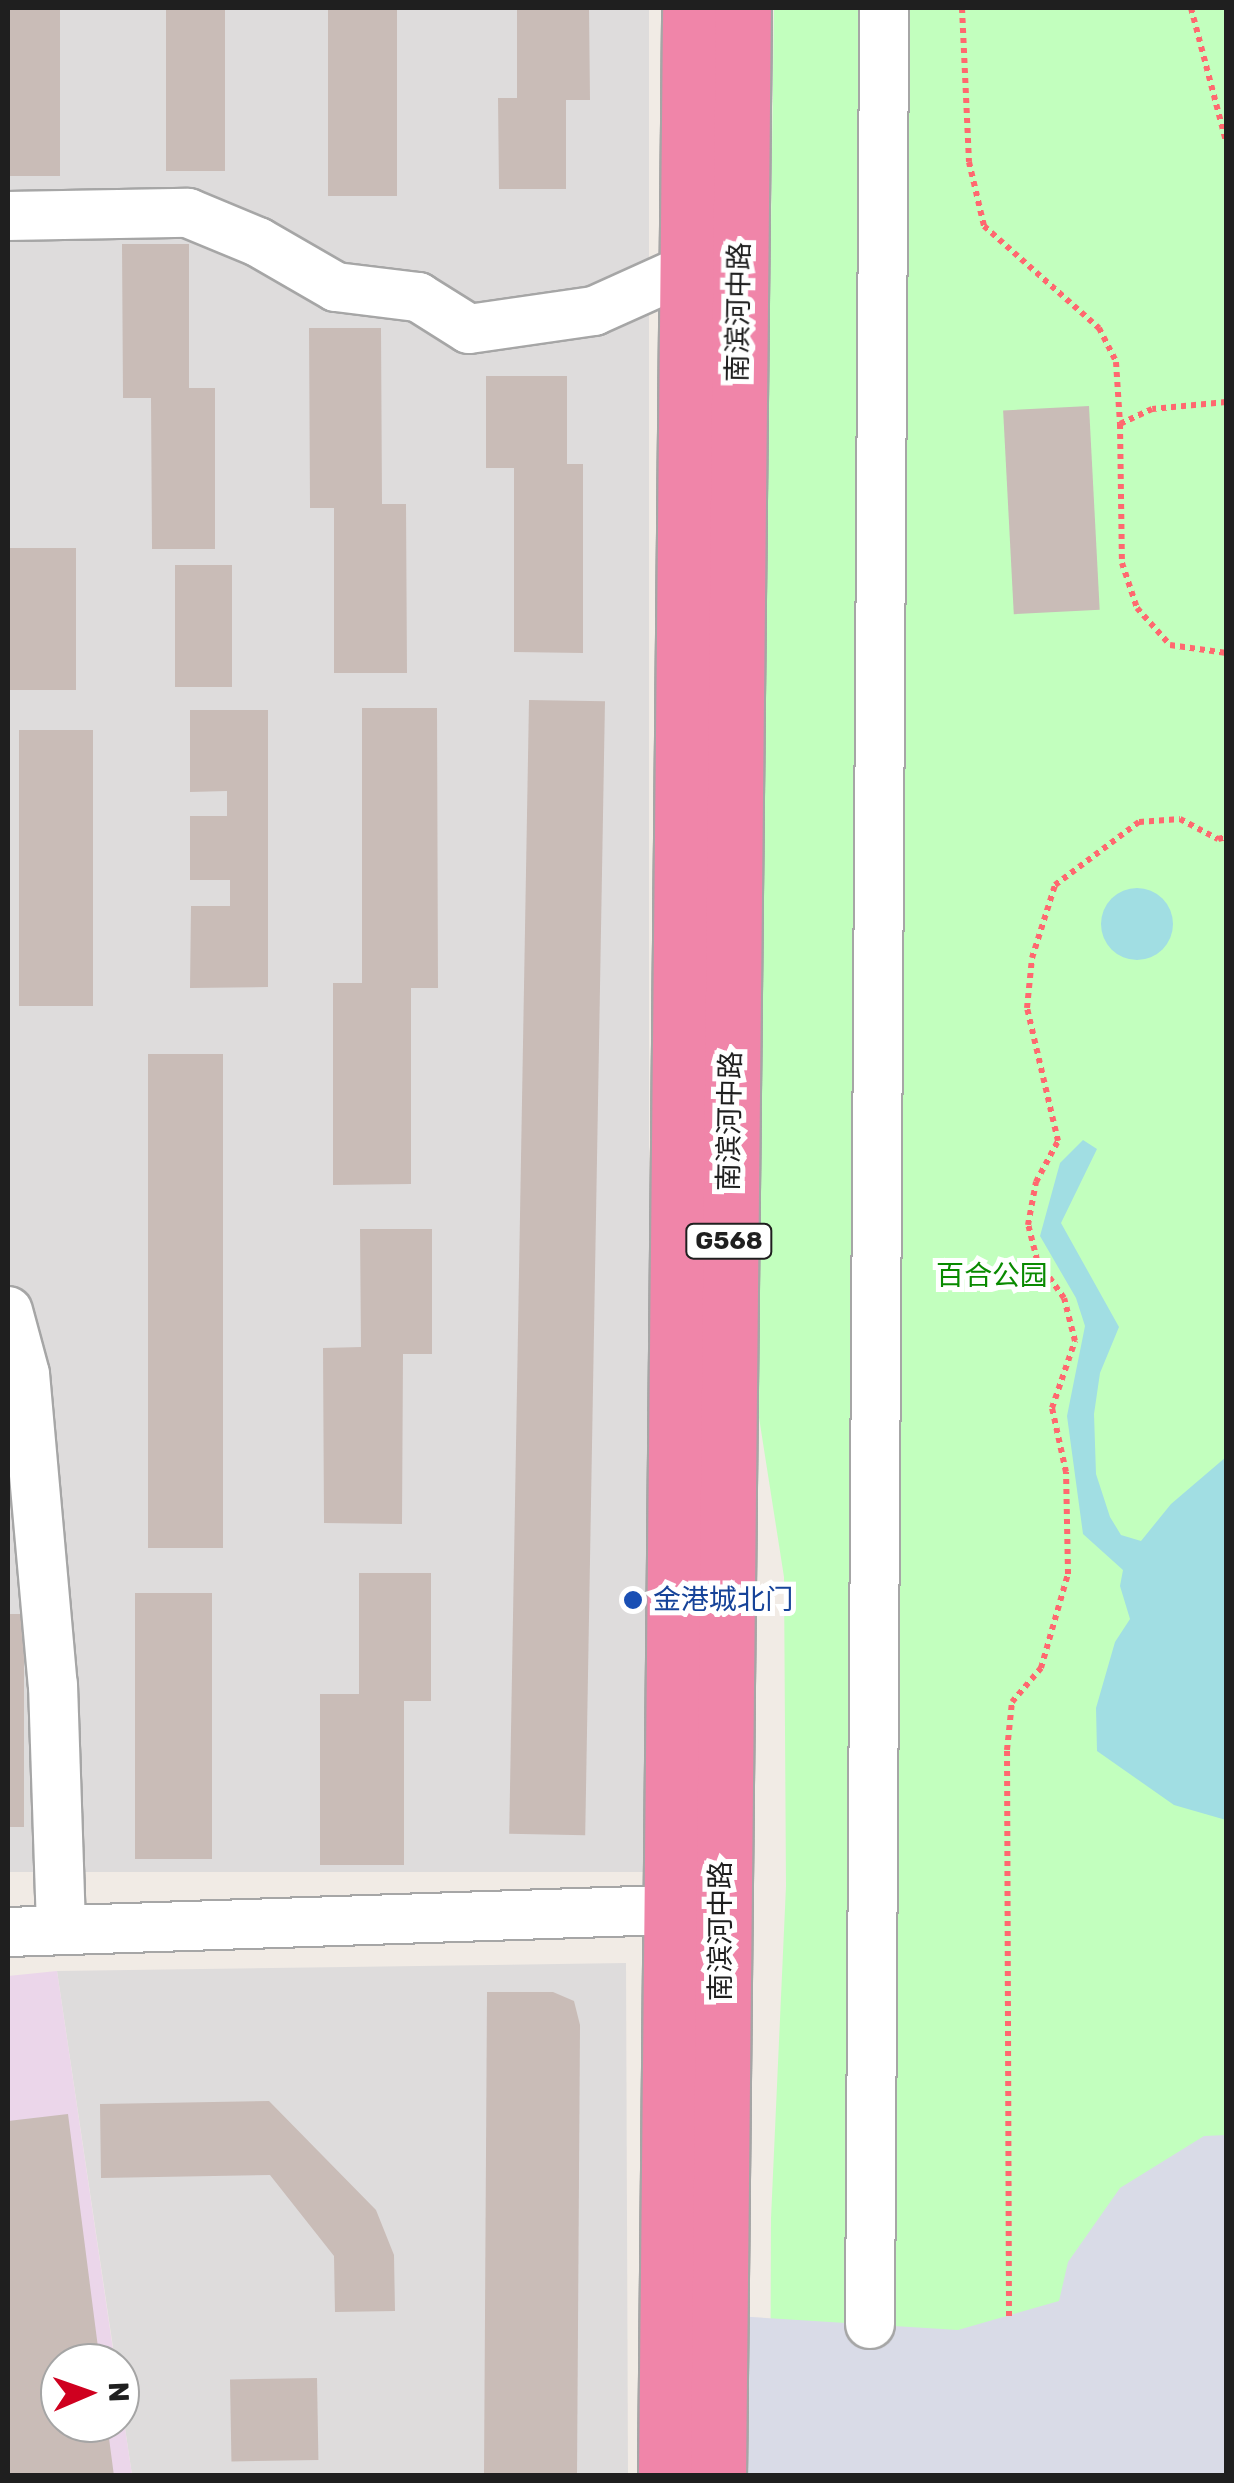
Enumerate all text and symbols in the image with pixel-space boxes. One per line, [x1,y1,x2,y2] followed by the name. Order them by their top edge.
[721,242,757,382] street label: 南滨河中路
[712,1051,748,1191] street label: 南滨河中路
[684,1221,774,1261] road number: G568
[936,1259,1048,1293] park label: 百合公园
[653,1583,793,1617] place label: 金港城北门
[622,1589,644,1611] marker: 金港城北门
[704,1861,738,2001] street label: 南滨河中路
[40,2343,140,2443] north arrow
[102,2381,135,2403] text: N

